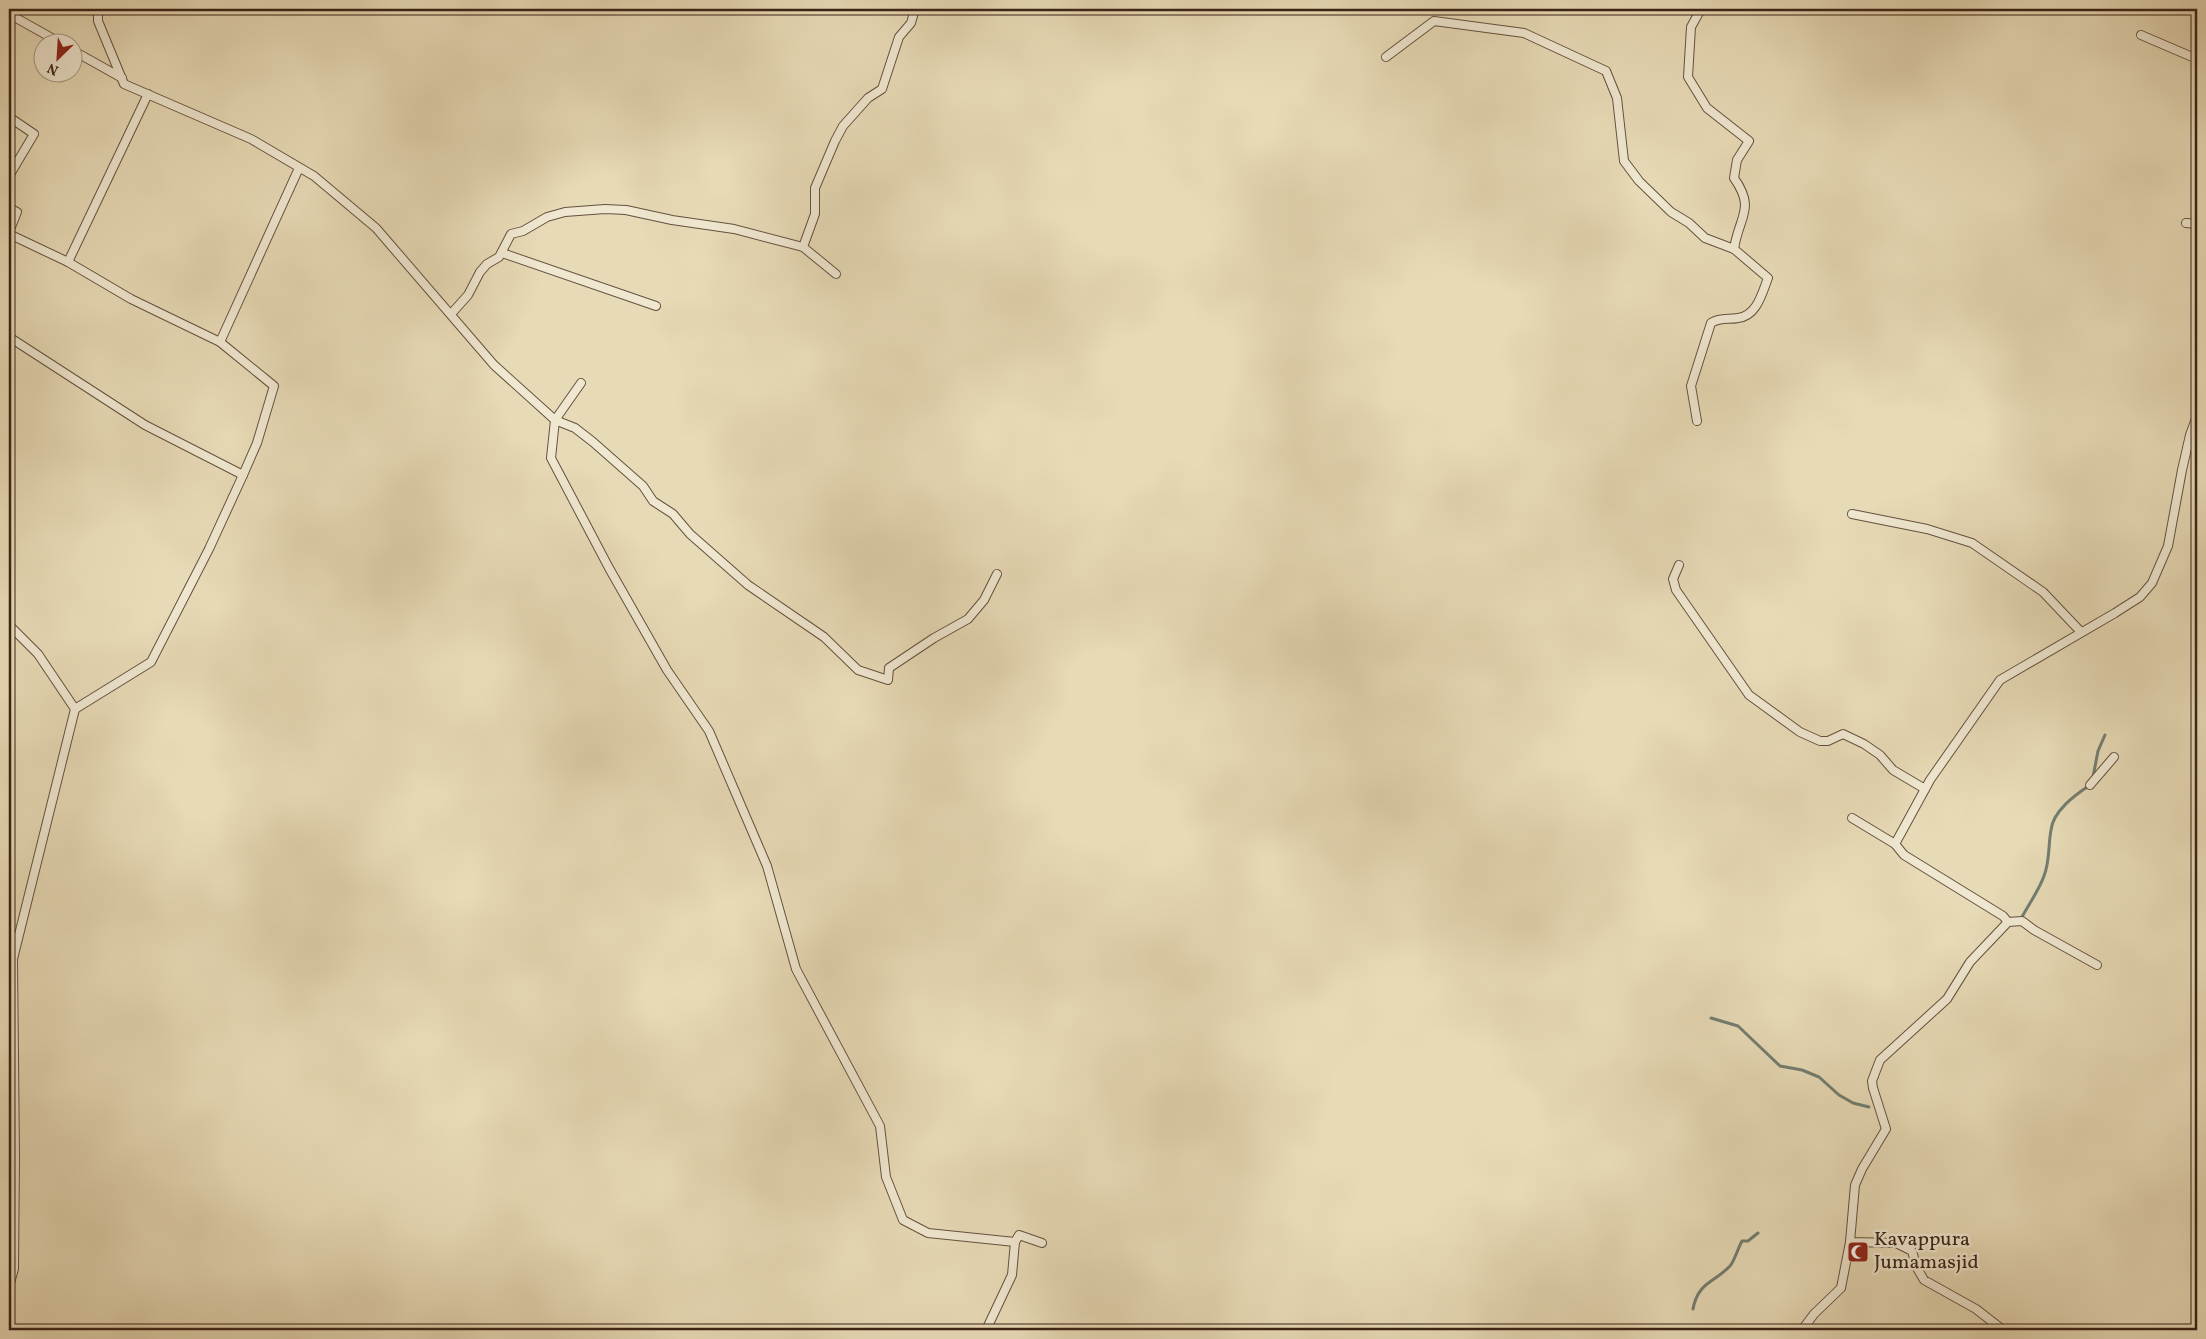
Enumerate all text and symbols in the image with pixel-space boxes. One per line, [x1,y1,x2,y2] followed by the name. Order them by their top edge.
[32,32,82,82] north arrow
[45,58,62,79] text: N
[1874,1226,1979,1277] place label: Kavappura Jumamasjid
[1846,1240,1870,1264] mosque icon: Kavappura Jumamasjid

